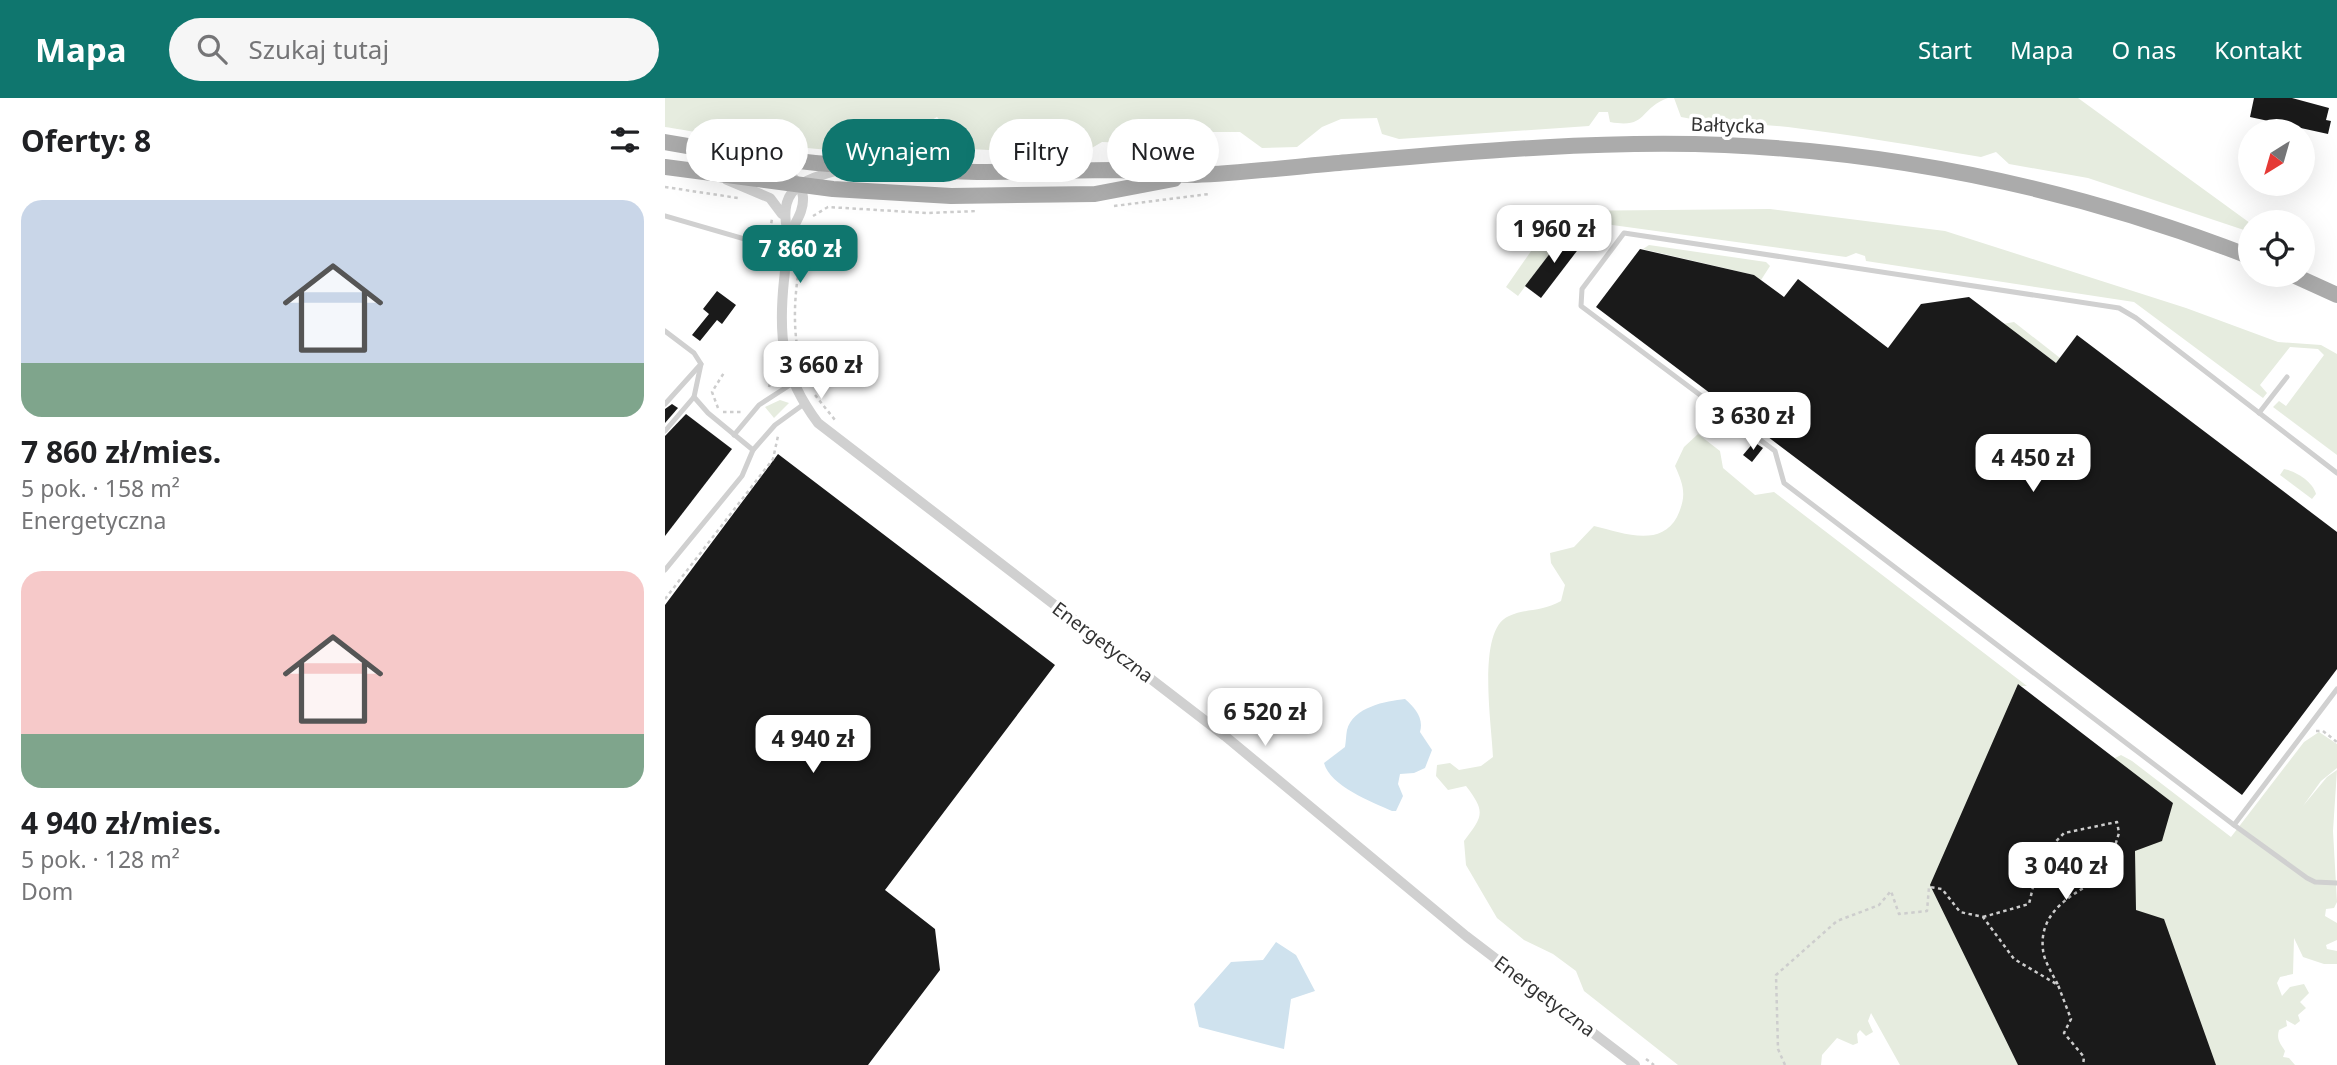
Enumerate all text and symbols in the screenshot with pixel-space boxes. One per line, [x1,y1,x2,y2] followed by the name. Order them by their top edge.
[169,18,659,81] search box
[35,27,127,72] text: Mapa
[193,30,231,68] icon: search
[249,31,389,67] text: Szukaj tutaj
[1918,33,1972,66] text: Start
[2010,33,2073,66] text: Mapa
[2111,33,2176,66] text: O nas
[2214,33,2302,66] text: Kontakt
[1690,111,1766,139] street label: Bałtycka
[686,119,808,182] chip: Kupno
[822,119,975,182] chip: Wynajem
[989,119,1093,182] chip: Filtry
[1107,119,1219,182] chip: Nowe
[2238,119,2315,196] north arrow
[2238,119,2315,287] map controls
[21,120,151,161] text: Oferty: 8
[606,121,644,159] icon: filters
[1482,206,1626,265] pin: 1 960 zł
[2238,210,2315,287] button: locate
[1513,212,1595,244] text: 1 960 zł
[728,226,872,285] pin: 7 860 zł
[759,232,841,264] text: 7 860 zł
[270,245,396,371] icon: home
[749,342,893,401] pin: 3 660 zł
[780,348,862,380] text: 3 660 zł
[1681,392,1825,452] pin: 3 630 zł
[1712,399,1794,431] text: 3 630 zł
[21,431,221,472] text: 7 860 zł/mies.
[1961,434,2105,494] pin: 4 450 zł
[1992,441,2074,473] text: 4 450 zł
[21,472,180,504] text: 5 pok. · 158 m²
[21,504,166,536] text: Energetyczna
[1047,595,1159,689] street label: Energetyczna
[270,616,396,742] icon: home
[1193,688,1337,748] pin: 6 520 zł
[1224,695,1306,727] text: 6 520 zł
[741,716,885,775] pin: 4 940 zł
[772,722,854,754] text: 4 940 zł
[21,802,221,843] text: 4 940 zł/mies.
[1994,842,2138,902] pin: 3 040 zł
[21,843,180,875] text: 5 pok. · 128 m²
[2025,849,2107,881] text: 3 040 zł
[21,875,73,907] text: Dom
[1489,949,1601,1043] street label: Energetyczna

